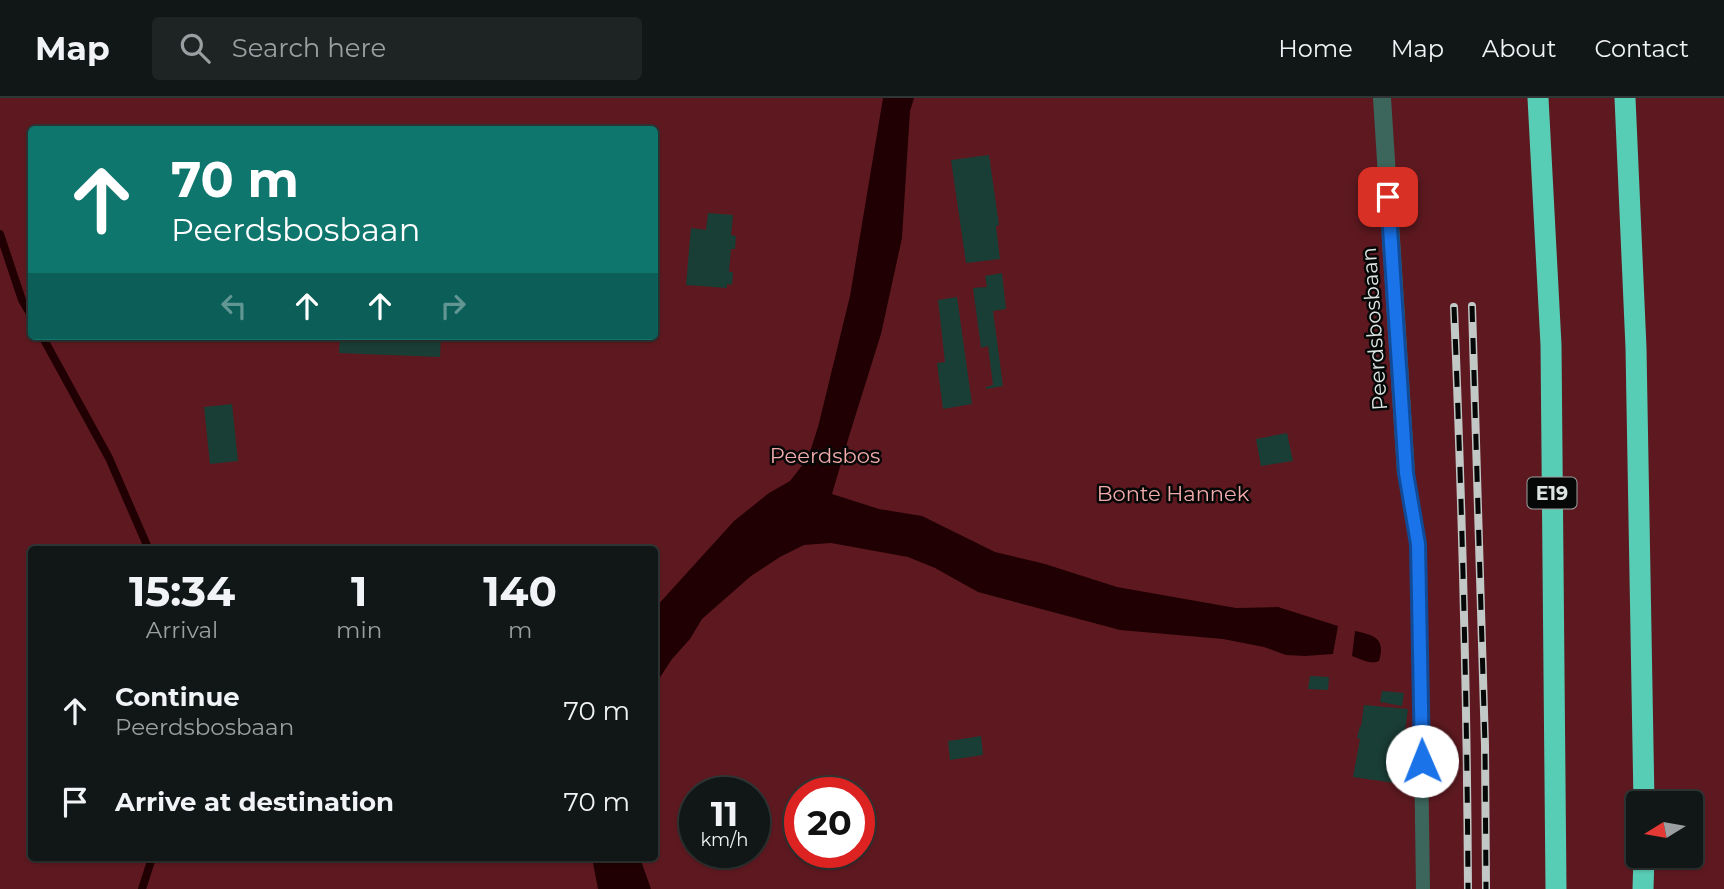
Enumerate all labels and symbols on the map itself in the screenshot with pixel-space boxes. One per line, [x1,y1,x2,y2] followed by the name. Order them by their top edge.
[1358,167,1418,227] pin
[1356,247,1392,411] street label: Peerdsbosbaan
[770,443,880,468] park label: Peerdsbos
[1528,478,1576,508] road number: E19
[1097,481,1250,506] park label: Bonte Hannek
[1385,724,1459,798] position arrow
[784,777,875,868] speed limit sign: 20
[1626,791,1703,868] north arrow

